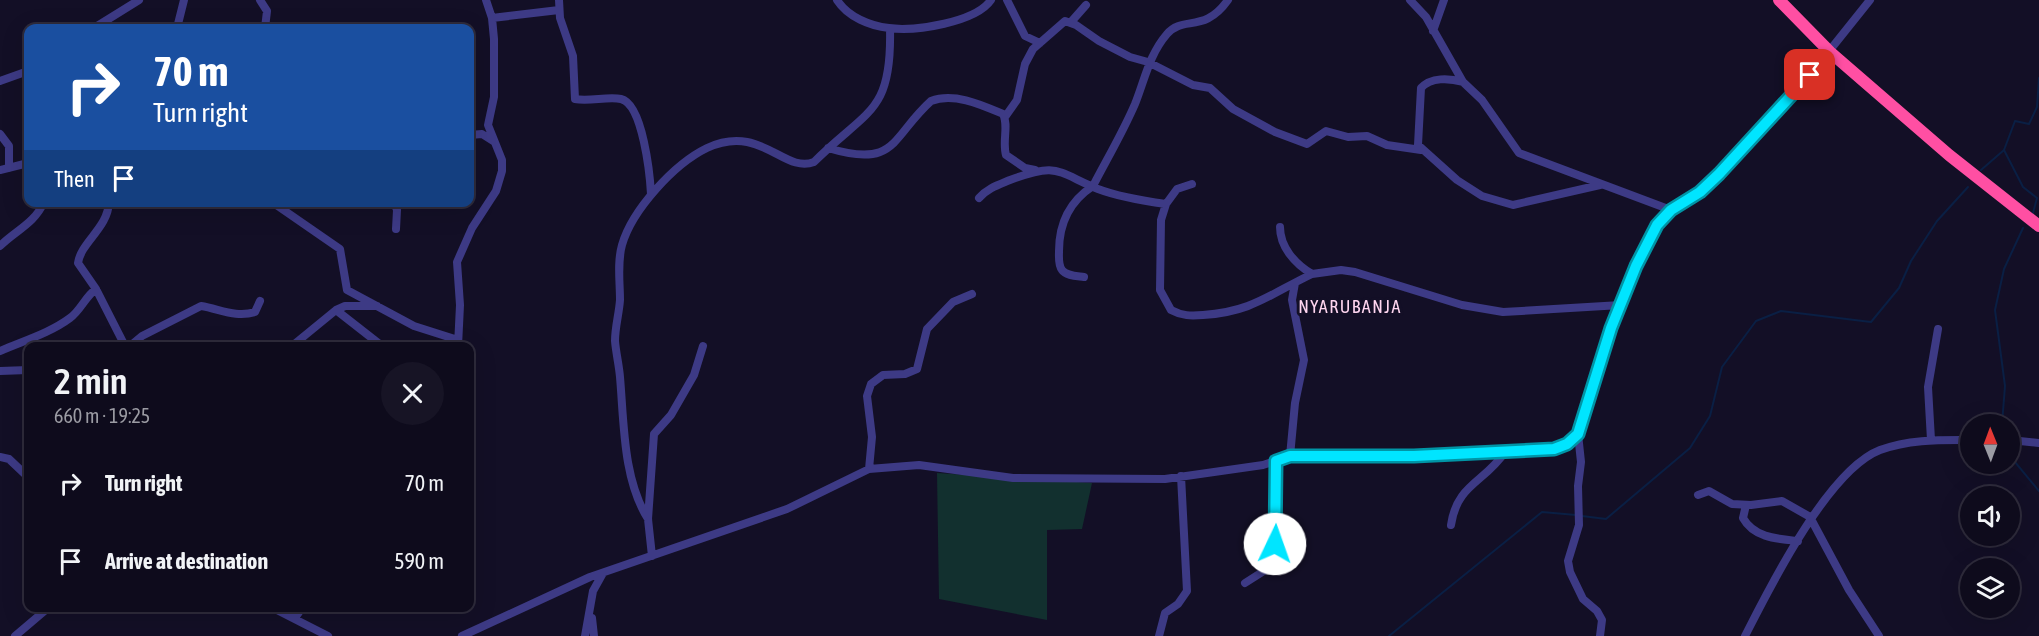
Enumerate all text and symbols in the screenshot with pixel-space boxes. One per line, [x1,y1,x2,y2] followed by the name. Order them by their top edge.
[153,47,228,95] text: 70 m
[54,48,132,126] icon: right
[1784,49,1835,100] pin
[1793,58,1826,91] icon: arrive
[153,97,248,128] text: Turn right
[107,162,140,195] icon: arrive
[54,166,95,192] text: Then
[1298,296,1402,317] district label: NYARUBANJA
[54,360,128,402] text: 2 min
[381,362,444,425] button: close
[54,404,150,427] text: 660 m · 19:25
[1960,414,2020,474] north arrow
[1960,414,2020,618] map controls
[54,467,87,500] icon: right
[105,470,182,496] text: Turn right
[404,470,444,496] text: 70 m
[1960,486,2020,546] button: sound
[1243,512,1307,576] position arrow
[54,545,87,578] icon: arrive
[105,548,268,574] text: Arrive at destination
[394,548,444,574] text: 590 m
[1960,558,2020,618] button: layers

